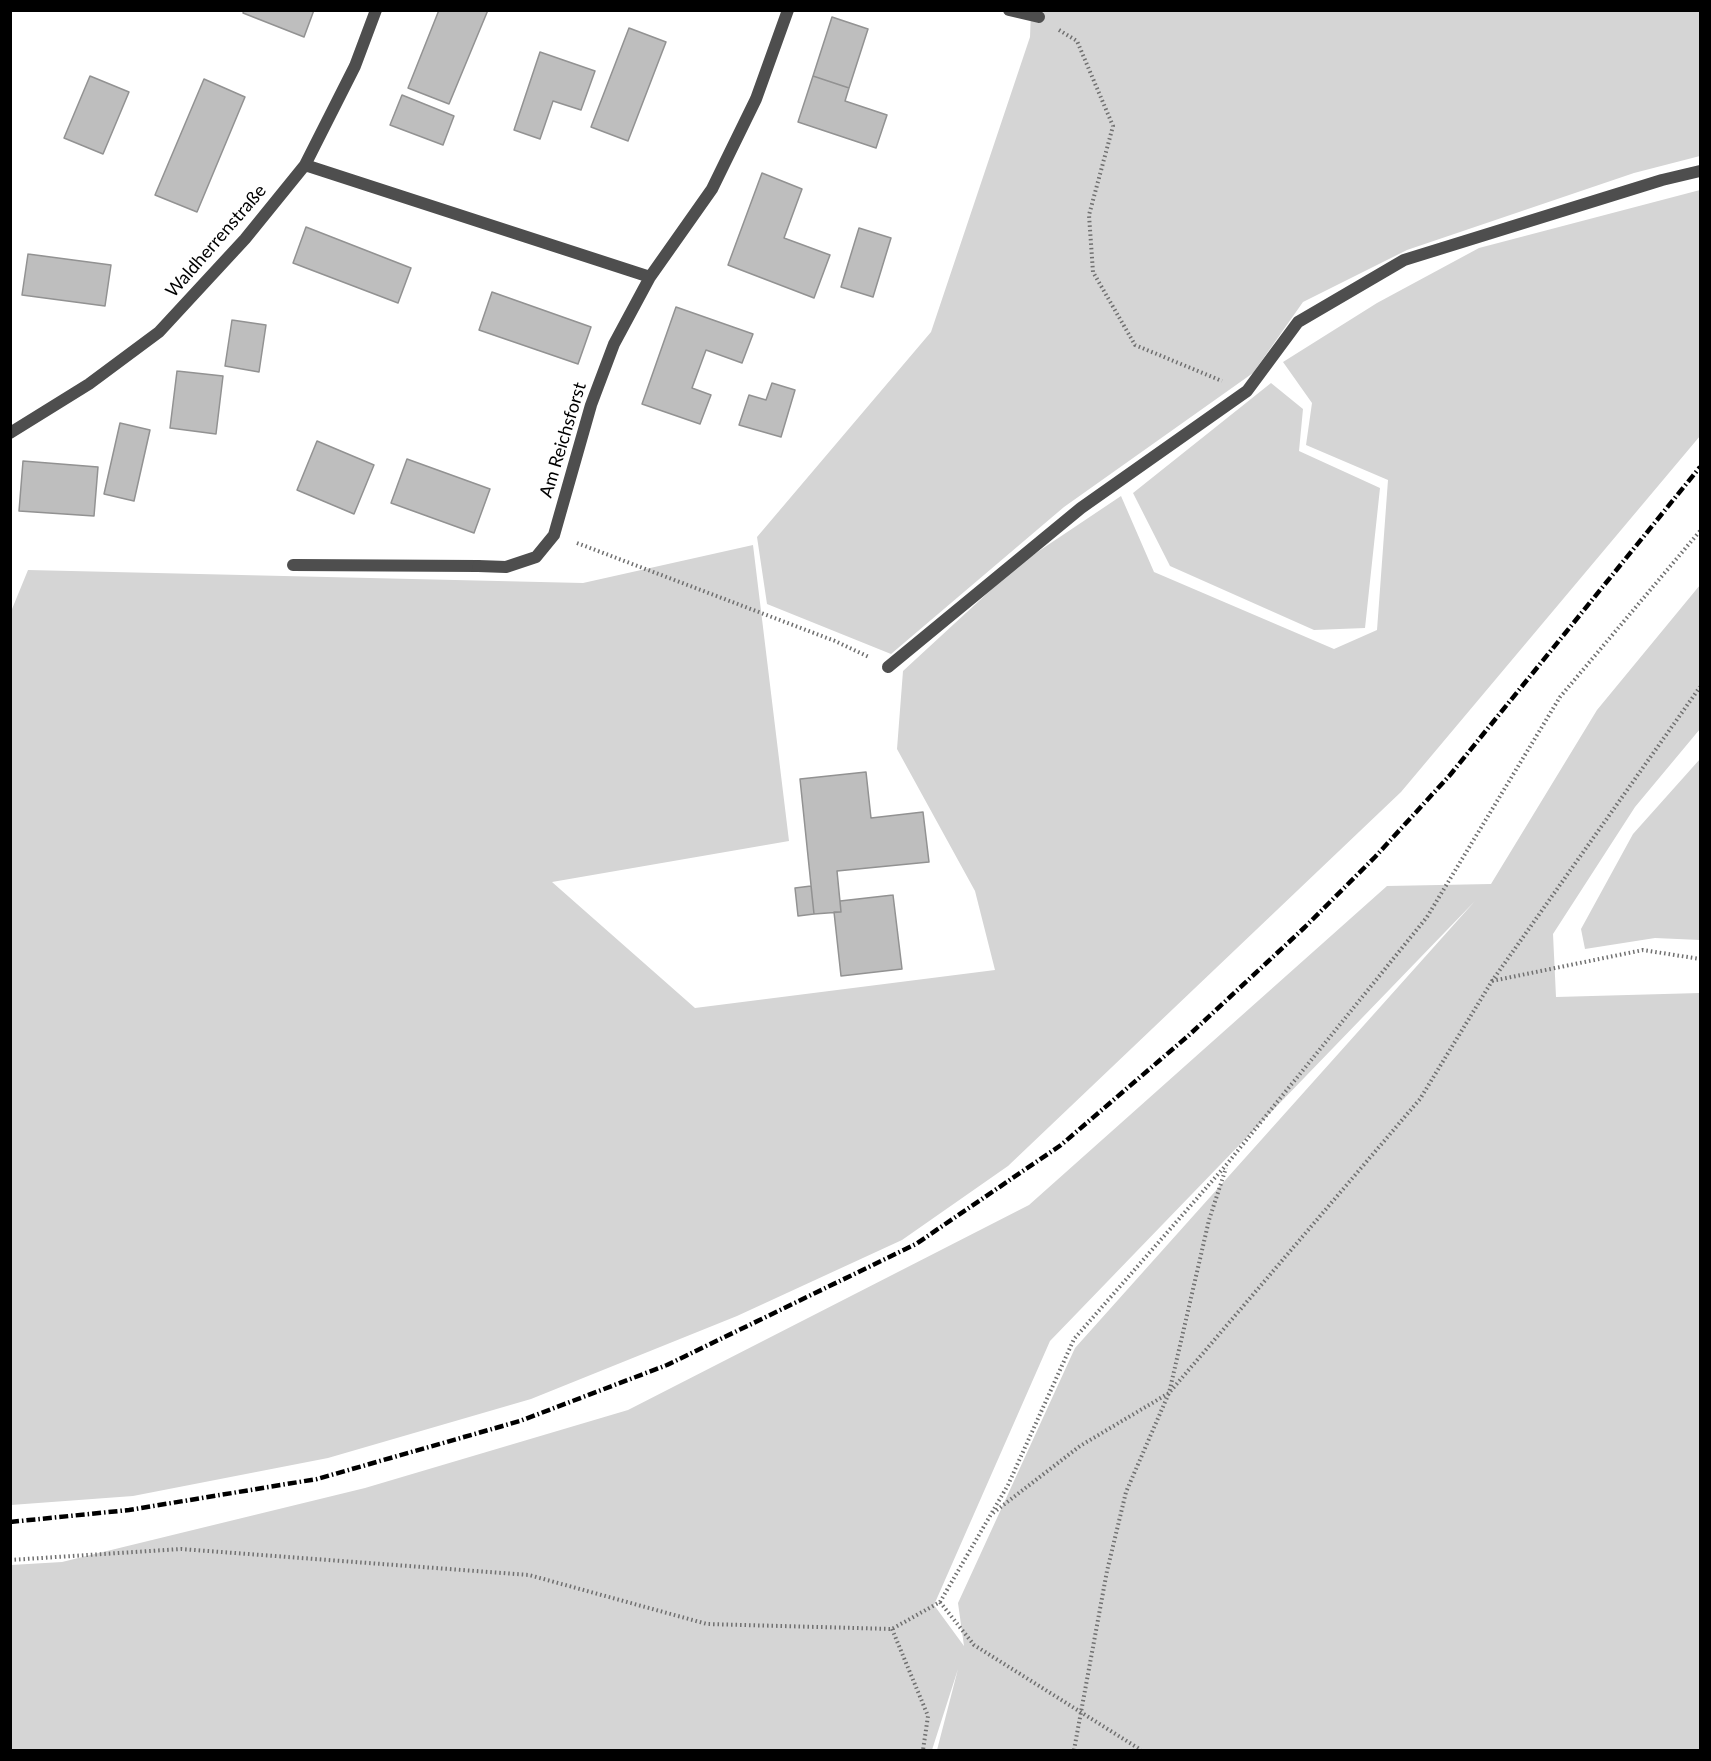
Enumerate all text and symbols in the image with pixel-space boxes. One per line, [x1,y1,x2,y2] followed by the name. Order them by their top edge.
[161,180,271,302] street label: Waldherrenstraße
[535,380,591,500] street label: Am Reichsforst

